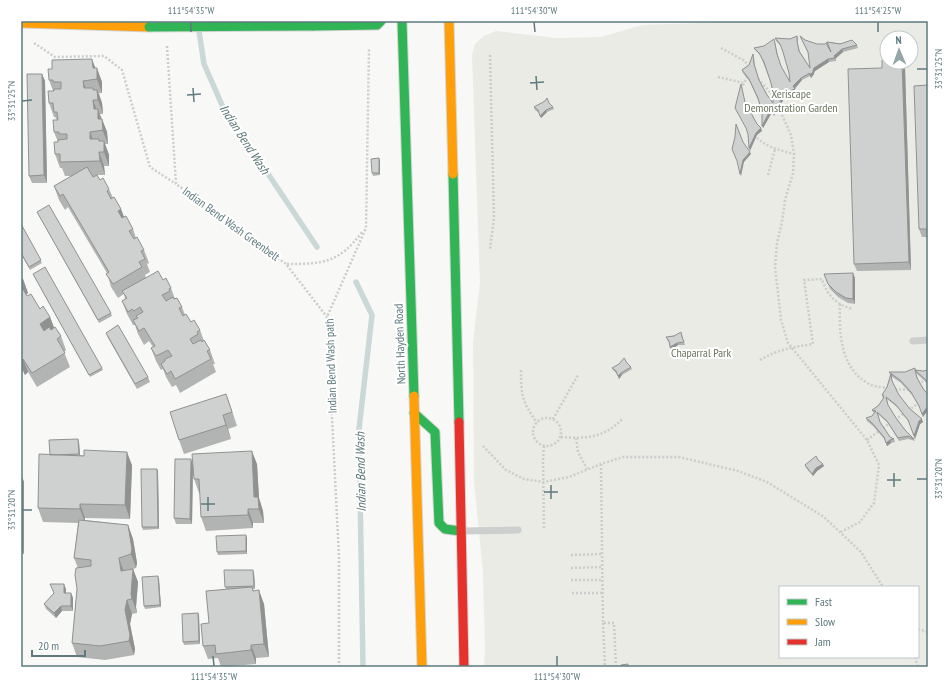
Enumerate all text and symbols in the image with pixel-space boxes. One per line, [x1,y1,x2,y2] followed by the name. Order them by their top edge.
[168,4,215,17] text: 111°54'35"W
[511,4,558,17] text: 111°54'30"W
[855,4,902,17] text: 111°54'25"W
[879,30,919,70] north arrow
[895,33,902,47] text: N
[932,49,945,89] text: 33°31'25"N
[5,81,18,121] text: 33°31'25"N
[744,86,838,115] park label: Xeriscape Demonstration Garden
[216,101,274,178] water label: Indian Bend Wash
[180,183,284,264] street label: Indian Bend Wash Greenbelt
[391,304,408,385] street label: North Hayden Road
[321,318,340,414] street label: Indian Bend Wash path
[671,345,731,360] park label: Chaparral Park
[351,431,370,512] water label: Indian Bend Wash
[932,459,945,499] text: 33°31'20"N
[5,490,18,530] text: 33°31'20"N
[779,586,919,658] legend
[815,594,833,609] text: Fast
[815,614,836,629] text: Slow
[32,632,85,658] scale bar
[814,634,831,649] text: Jam
[38,638,59,653] text: 20 m
[191,670,238,683] text: 111°54'35"W
[534,670,581,683] text: 111°54'30"W

